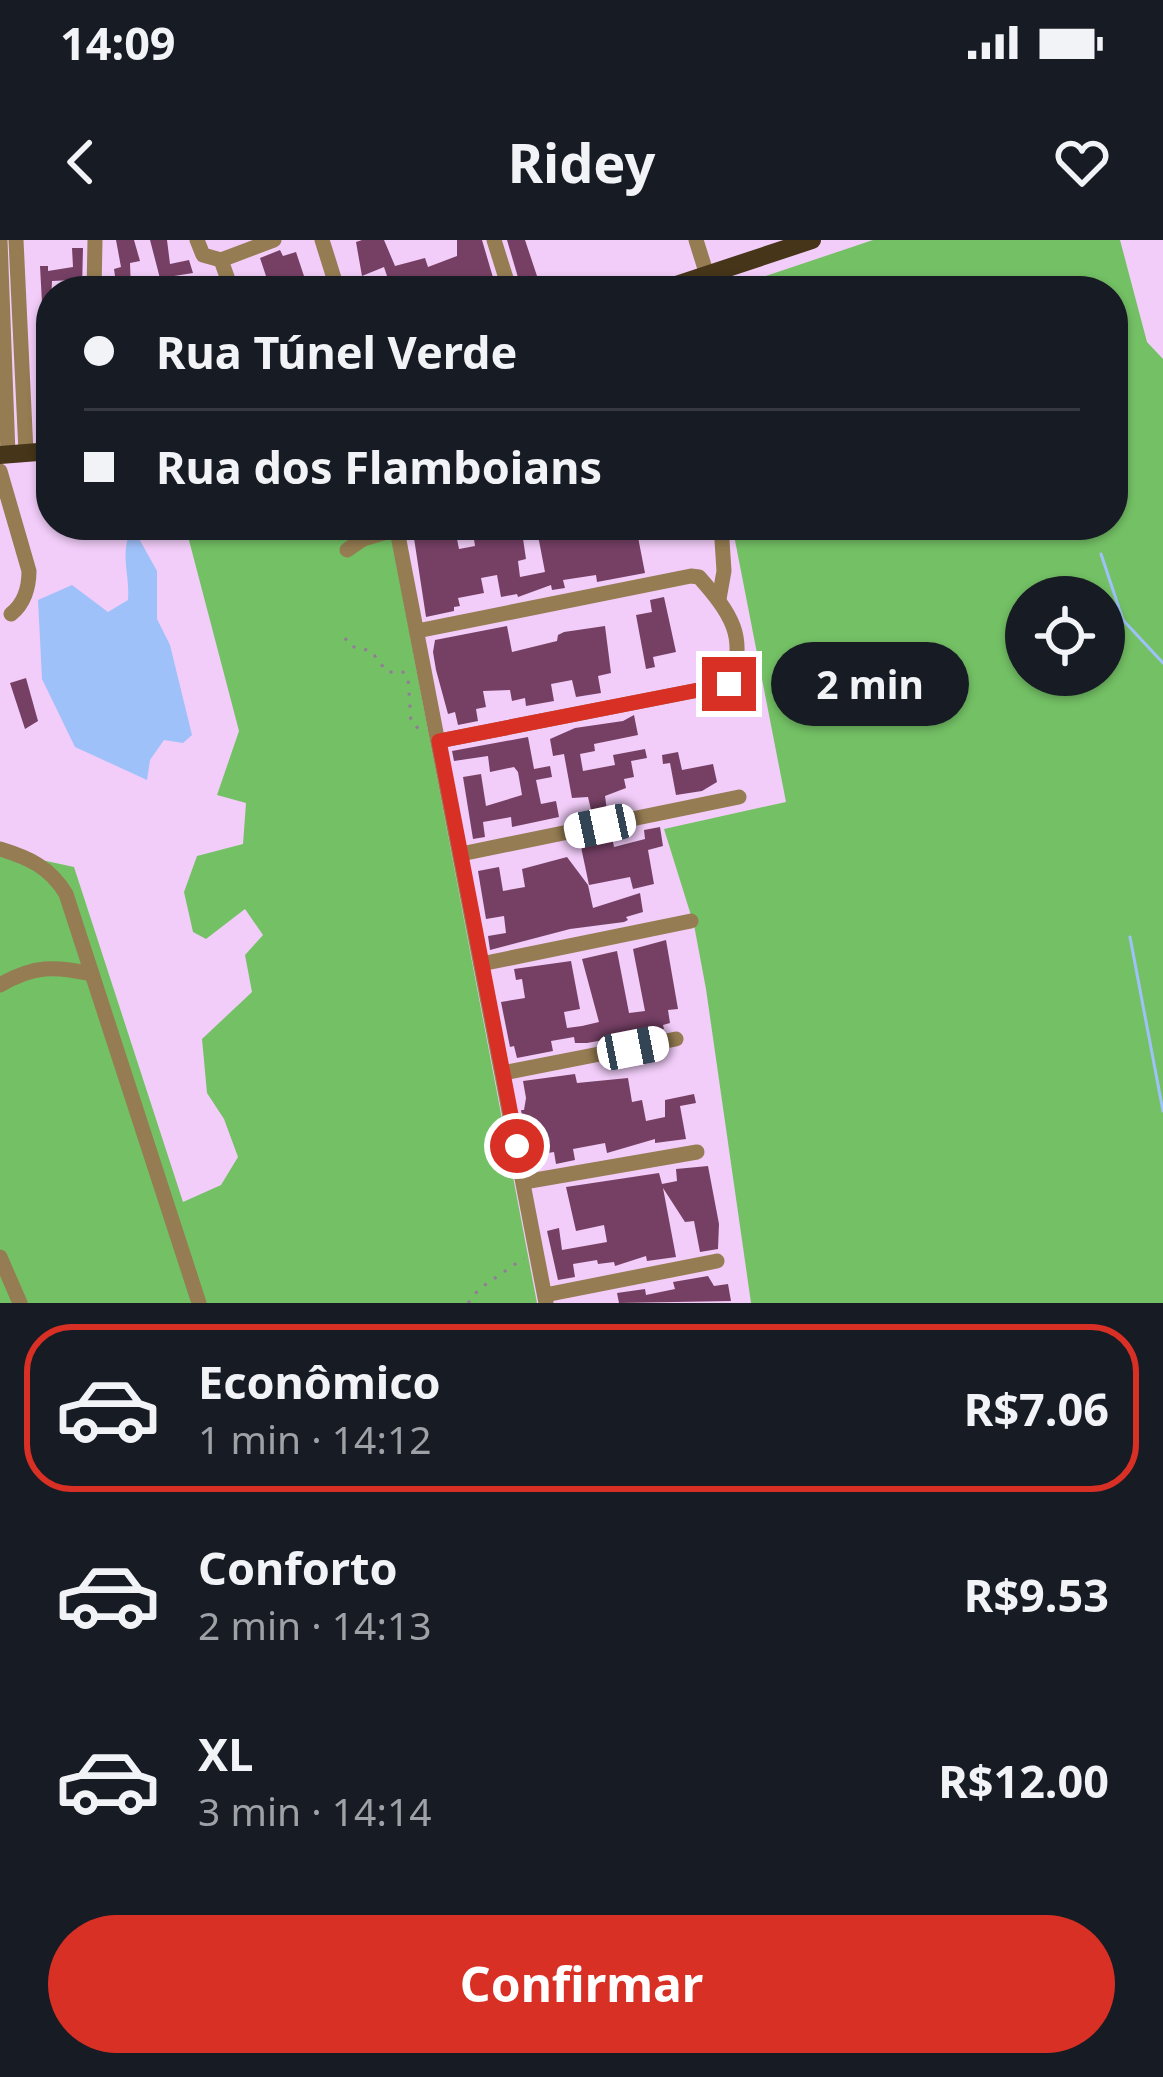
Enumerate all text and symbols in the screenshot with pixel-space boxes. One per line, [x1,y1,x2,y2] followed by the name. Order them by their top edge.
[60,12,176,73] text: 14:09
[508,125,655,199] text: Ridey
[48,129,114,195] icon: back
[1049,129,1115,195] icon: heart
[156,321,517,382] text: Rua Túnel Verde
[156,436,602,497] text: Rua dos Flamboians
[1005,576,1125,696] map controls
[1005,576,1125,696] button: locate
[771,642,969,726] callout: 2 min
[702,657,756,711] route end
[816,657,924,710] text: 2 min
[561,801,639,851] car
[594,1023,672,1073] car
[490,1119,544,1173] route start
[198,1351,441,1412] text: Econômico
[54,1354,162,1462] icon: car
[964,1378,1109,1439] text: R$7.06
[198,1412,432,1465] text: 1 min · 14:12
[198,1537,398,1598] text: Conforto
[54,1540,162,1648] icon: car
[964,1564,1109,1625] text: R$9.53
[198,1598,432,1651] text: 2 min · 14:13
[198,1723,253,1784] text: XL
[54,1726,162,1834] icon: car
[938,1750,1109,1811] text: R$12.00
[198,1784,432,1837] text: 3 min · 14:14
[48,1915,1115,2053] button: Confirmar

